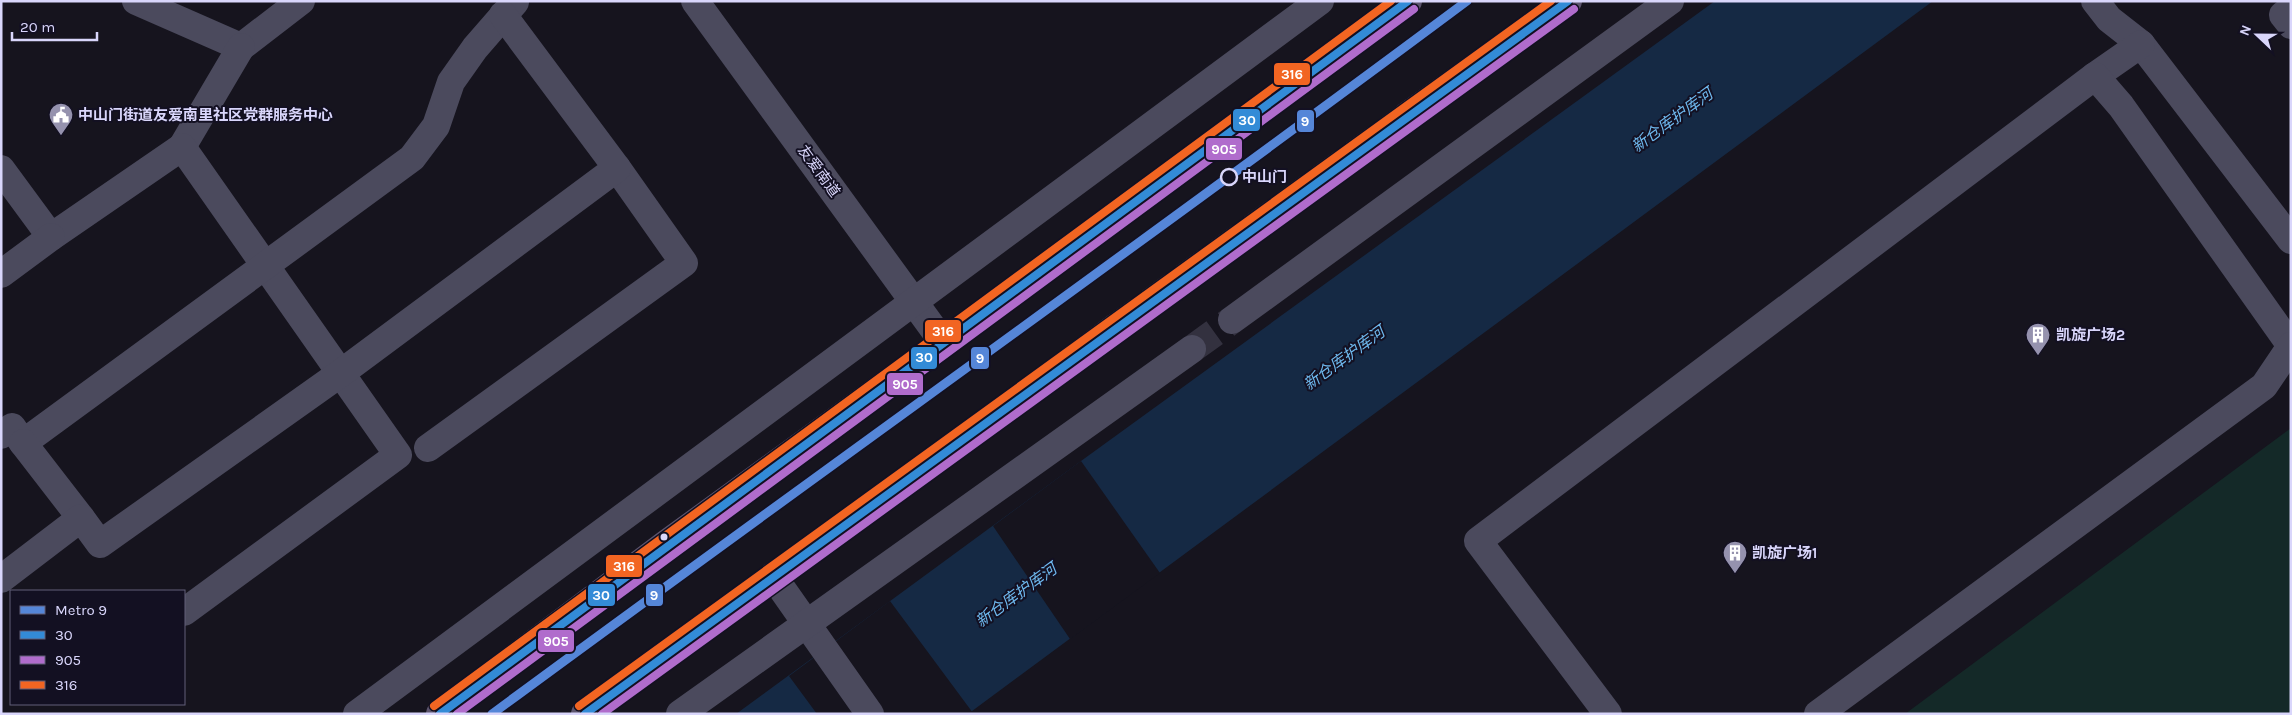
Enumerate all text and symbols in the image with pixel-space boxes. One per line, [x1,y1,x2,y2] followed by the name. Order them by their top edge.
[12,10,98,42] scale bar
[2232,10,2282,60] north arrow
[20,18,55,36] text: 20 m
[2236,22,2255,38] text: N
[1273,62,1311,86] line badge: 316
[1281,66,1303,83] text: 316
[1628,82,1719,156] water label: 新仓库护库河
[48,102,74,136] public building icon: 中山门街道友爱南里社区党群服务中心
[78,106,333,124] place label: 中山门街道友爱南里社区党群服务中心
[1232,108,1261,132] line badge: 30
[1296,109,1315,133] line badge: 9
[1238,112,1256,129] text: 30
[1301,113,1309,130] text: 9
[1205,137,1243,161] line badge: 905
[794,141,844,201] street label: 友爱南道
[1211,141,1237,158] text: 905
[1220,168,1238,186] marker: 中山门
[1242,168,1287,186] place label: 中山门
[924,319,962,343] line badge: 316
[1300,320,1391,394] water label: 新仓库护库河
[2025,322,2051,356] building icon: 凯旋广场2
[932,323,954,340] text: 316
[2056,326,2125,344] place label: 凯旋广场2
[910,346,938,370] line badge: 30
[970,346,990,370] line badge: 9
[915,349,933,366] text: 30
[976,350,984,367] text: 9
[886,372,924,396] line badge: 905
[892,376,918,393] text: 905
[659,532,669,542] unlabelled marker
[1722,540,1748,574] building icon: 凯旋广场1
[1752,544,1817,562] place label: 凯旋广场1
[605,554,643,578] line badge: 316
[972,557,1063,631] water label: 新仓库护库河
[613,558,635,575] text: 316
[587,583,616,607] line badge: 30
[645,583,664,607] line badge: 9
[592,587,610,604] text: 30
[650,587,658,604] text: 9
[10,590,185,705] legend
[55,601,107,619] text: Metro 9
[55,626,73,644] text: 30
[537,629,575,653] line badge: 905
[543,633,569,650] text: 905
[55,651,81,669] text: 905
[55,676,77,694] text: 316

